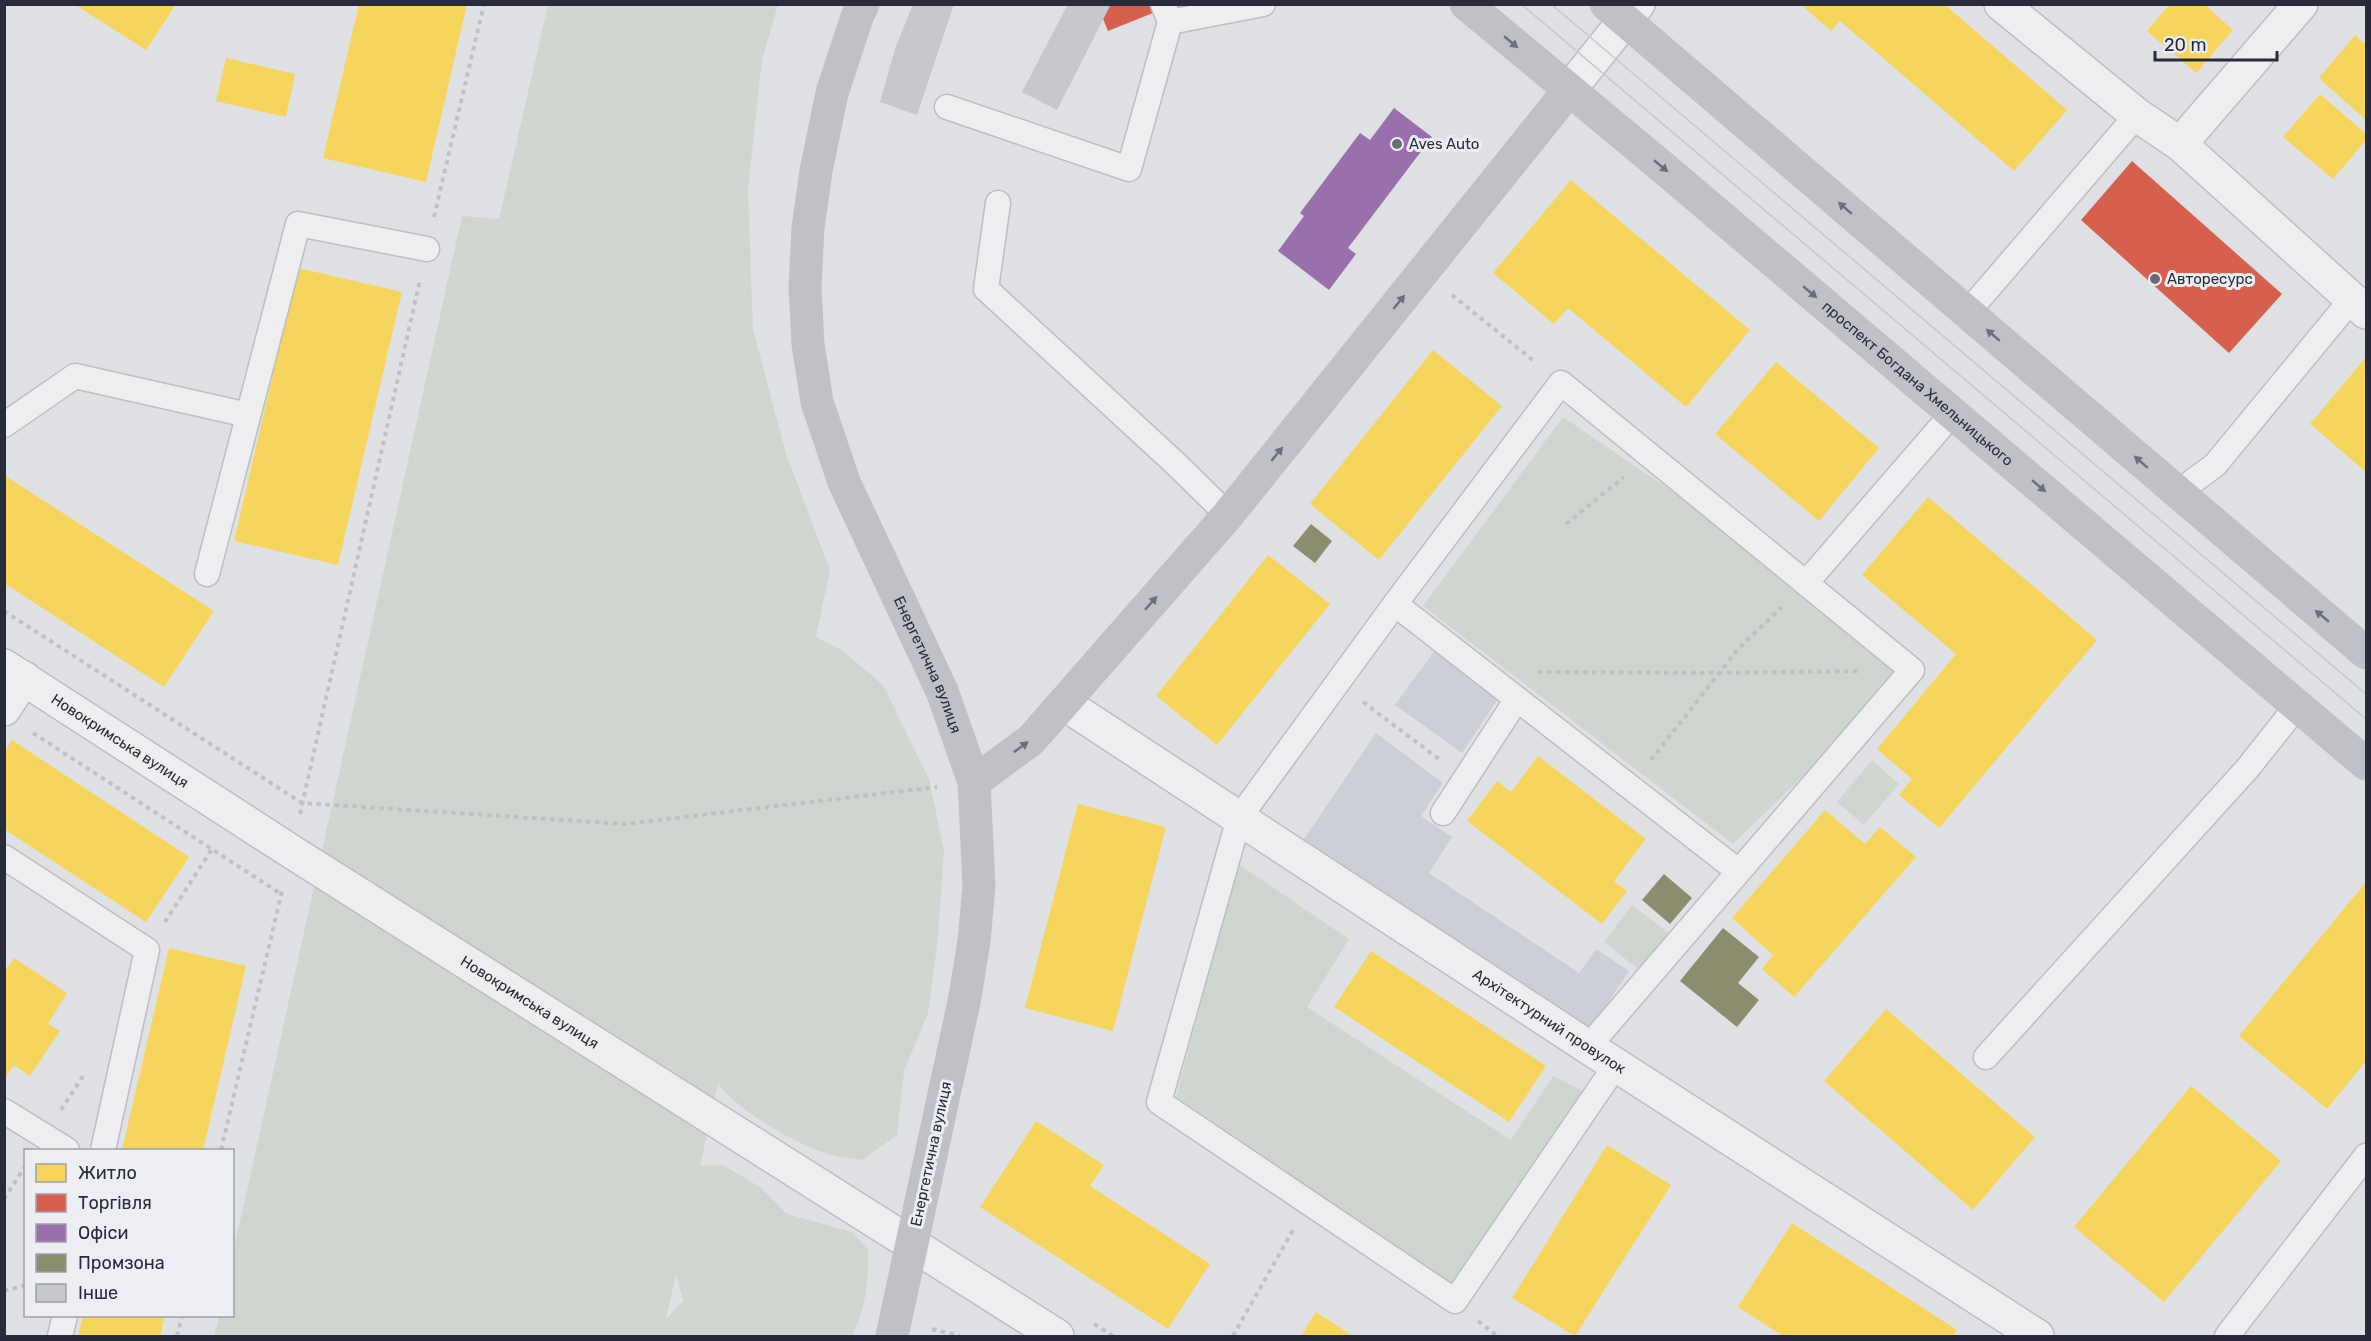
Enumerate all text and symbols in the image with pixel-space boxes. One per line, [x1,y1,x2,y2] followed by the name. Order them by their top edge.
[2155,24,2276,62] scale bar
[2164,34,2206,56] text: 20 m
[1503,35,1518,48] one-way arrow
[1409,135,1479,153] place label: Aves Auto
[1390,137,1404,151] marker: Aves Auto
[1653,160,1669,173] one-way arrow
[1838,202,1853,215] one-way arrow
[2167,270,2253,288] place label: Авторесурс
[2148,272,2162,286] marker: Авторесурс
[1802,285,1817,298] one-way arrow
[1393,294,1406,310] one-way arrow
[1818,297,2017,470] street label: проспект Богдана Хмельницького
[1985,329,2001,342] one-way arrow
[1270,446,1283,462] one-way arrow
[2134,456,2149,469] one-way arrow
[2031,479,2046,492] one-way arrow
[890,593,965,736] street label: Енергетична вулиця
[1145,595,1158,611] one-way arrow
[2314,609,2330,622] one-way arrow
[48,690,192,792] street label: Новокримська вулиця
[1013,742,1028,754] one-way arrow
[457,952,602,1053] street label: Новокримська вулиця
[1469,965,1629,1078] street label: Архітектурний провулок
[907,1080,955,1228] street label: Енергетична вулиця
[24,1149,234,1317] legend
[78,1162,137,1184] text: Житло
[78,1192,152,1214] text: Торгівля
[78,1222,128,1244] text: Офіси
[78,1252,165,1274] text: Промзона
[78,1282,118,1304] text: Інше

